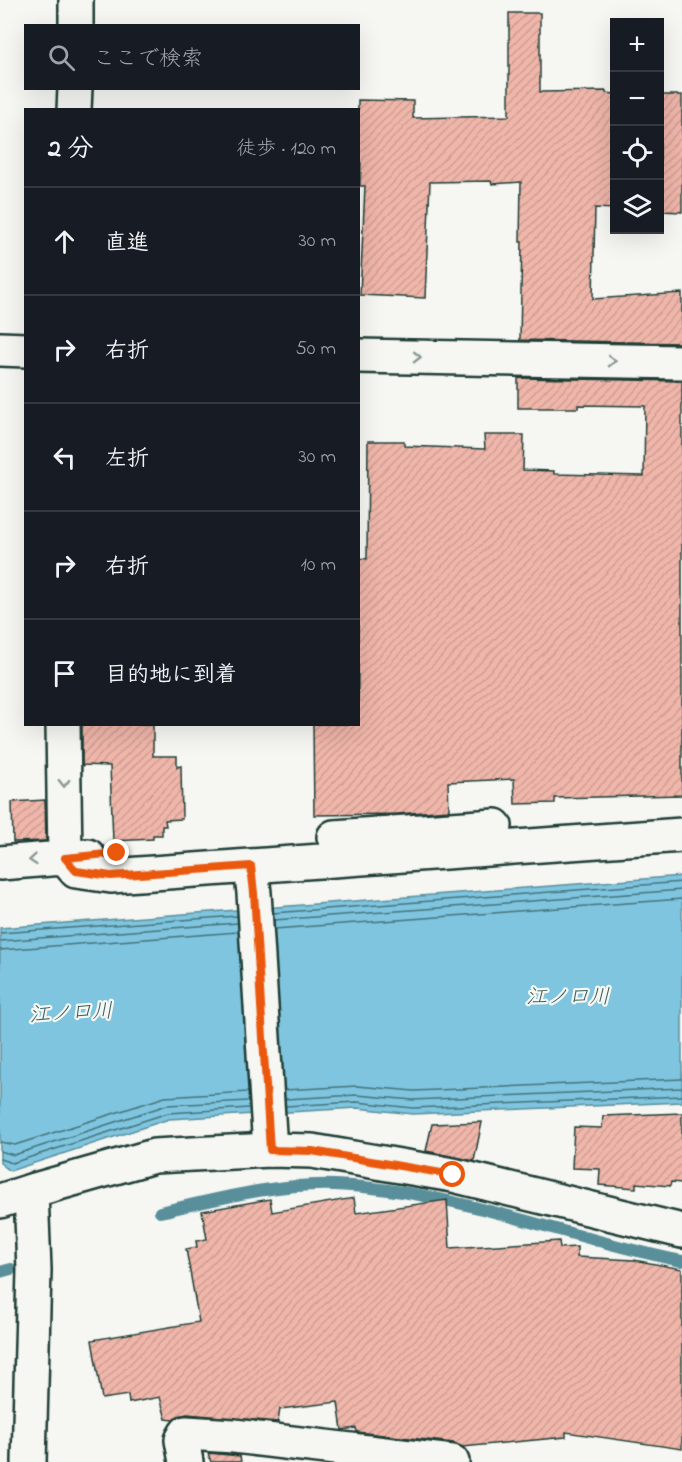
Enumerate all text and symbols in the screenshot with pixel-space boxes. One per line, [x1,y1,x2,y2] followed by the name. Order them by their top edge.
[610,18,664,234] map controls
[610,18,664,72] button: +
[24,24,360,90] search box
[45,41,78,74] icon: search
[93,44,203,76] text: ここで検索
[610,72,664,126] button: −
[610,126,664,180] button: locate
[48,131,93,169] text: 2 分
[236,135,336,164] text: 徒歩 · 120 m
[610,180,664,234] button: layers
[48,225,81,258] icon: ahead
[299,227,336,256] text: 30 m
[105,228,149,260] text: 直進
[48,333,81,366] icon: right
[295,335,336,364] text: 50 m
[105,336,149,368] text: 右折
[412,351,421,363] one-way arrow
[607,355,616,367] one-way arrow
[48,441,81,474] icon: left
[299,443,336,472] text: 30 m
[105,444,149,476] text: 左折
[48,549,81,582] icon: right
[300,551,336,580] text: 10 m
[105,552,149,584] text: 右折
[48,657,81,690] icon: arrive
[105,660,237,692] text: 目的地に到着
[58,778,70,787] one-way arrow
[103,839,129,865] route end
[28,853,37,866] one-way arrow
[526,983,610,1013] water label: 江ノ口川
[28,997,114,1031] water label: 江ノ口川
[439,1161,465,1187] route start

